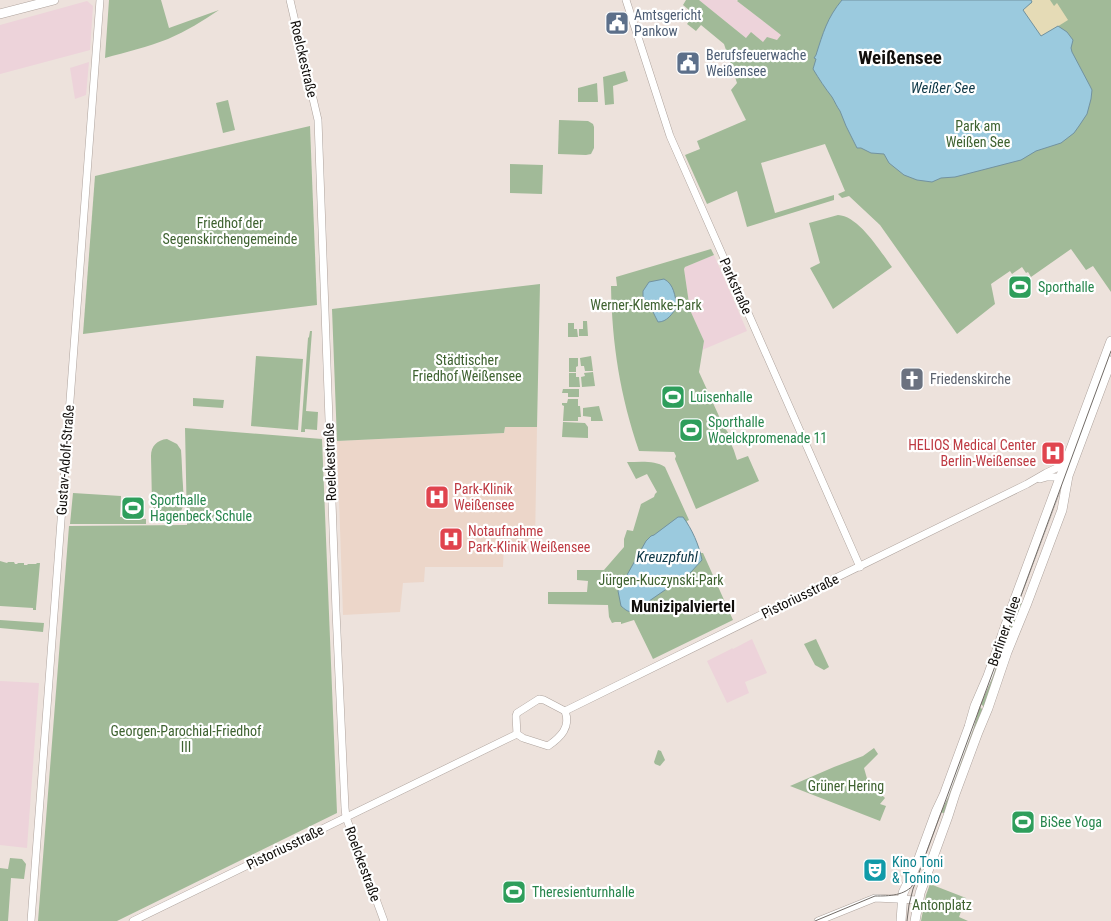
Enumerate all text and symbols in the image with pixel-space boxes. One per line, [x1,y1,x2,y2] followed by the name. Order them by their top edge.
[634,7,701,39] place label: Amtsgericht Pankow
[604,10,630,36] public building icon: Amtsgericht Pankow
[287,19,321,99] street label: Roelckestraße
[858,46,942,69] district label: Weißensee
[706,47,807,79] place label: Berufsfeuerwache Weißensee
[675,50,701,76] public building icon: Berufsfeuerwache Weißensee
[911,79,975,97] water label: Weißer See
[946,118,1011,150] park label: Park am Weißen See
[163,215,298,247] park label: Friedhof der Segenskirchengemeinde
[716,255,756,317] street label: Parkstraße
[1007,274,1033,300] sports icon: Sporthalle
[1038,279,1095,295] place label: Sporthalle
[590,297,702,313] park label: Werner-Klemke-Park
[412,352,522,384] park label: Städtischer Friedhof Weißensee
[899,366,925,392] church icon: Friedenskirche
[930,371,1011,387] place label: Friedenskirche
[660,384,686,410] sports icon: Luisenhalle
[690,389,753,405] place label: Luisenhalle
[53,404,77,516] street label: Gustav-Adolf-Straße
[708,414,827,446] place label: Sporthalle Woelckpromenade 11
[678,417,704,443] sports icon: Sporthalle Woelckpromenade 11
[321,422,339,502] street label: Roelckestraße
[908,437,1036,469] place label: HELIOS Medical Center Berlin-Weißensee
[1040,440,1066,466] hospital icon: HELIOS Medical Center Berlin-Weißensee
[454,481,515,513] place label: Park-Klinik Weißensee
[424,484,450,510] hospital icon: Park-Klinik Weißensee
[150,492,253,524] place label: Sporthalle Hagenbeck Schule
[120,495,146,521] sports icon: Sporthalle Hagenbeck Schule
[468,523,591,555] place label: Notaufnahme Park-Klinik Weißensee
[438,526,464,552] hospital icon: Notaufnahme Park-Klinik Weißensee
[636,548,698,566] water label: Kreuzpfuhl
[759,570,842,622] street label: Pistoriusstraße
[598,572,724,588] park label: Jürgen-Kuczynski-Park
[984,593,1024,668] street label: Berliner Allee
[631,597,735,616] district label: Munizipalviertel
[111,723,262,755] park label: Georgen-Parochial-Friedhof III
[808,778,884,794] park label: Grüner Hering
[1010,809,1036,835] sports icon: BiSee Yoga
[1040,814,1102,830] place label: BiSee Yoga
[244,821,327,873] street label: Pistoriusstraße
[342,824,384,904] street label: Roelckestraße
[892,854,943,886] place label: Kino Toni & Tonino
[862,857,888,883] theatre icon: Kino Toni & Tonino
[501,879,527,905] sports icon: Theresienturnhalle
[532,884,635,900] place label: Theresienturnhalle
[912,897,972,913] park label: Antonplatz

